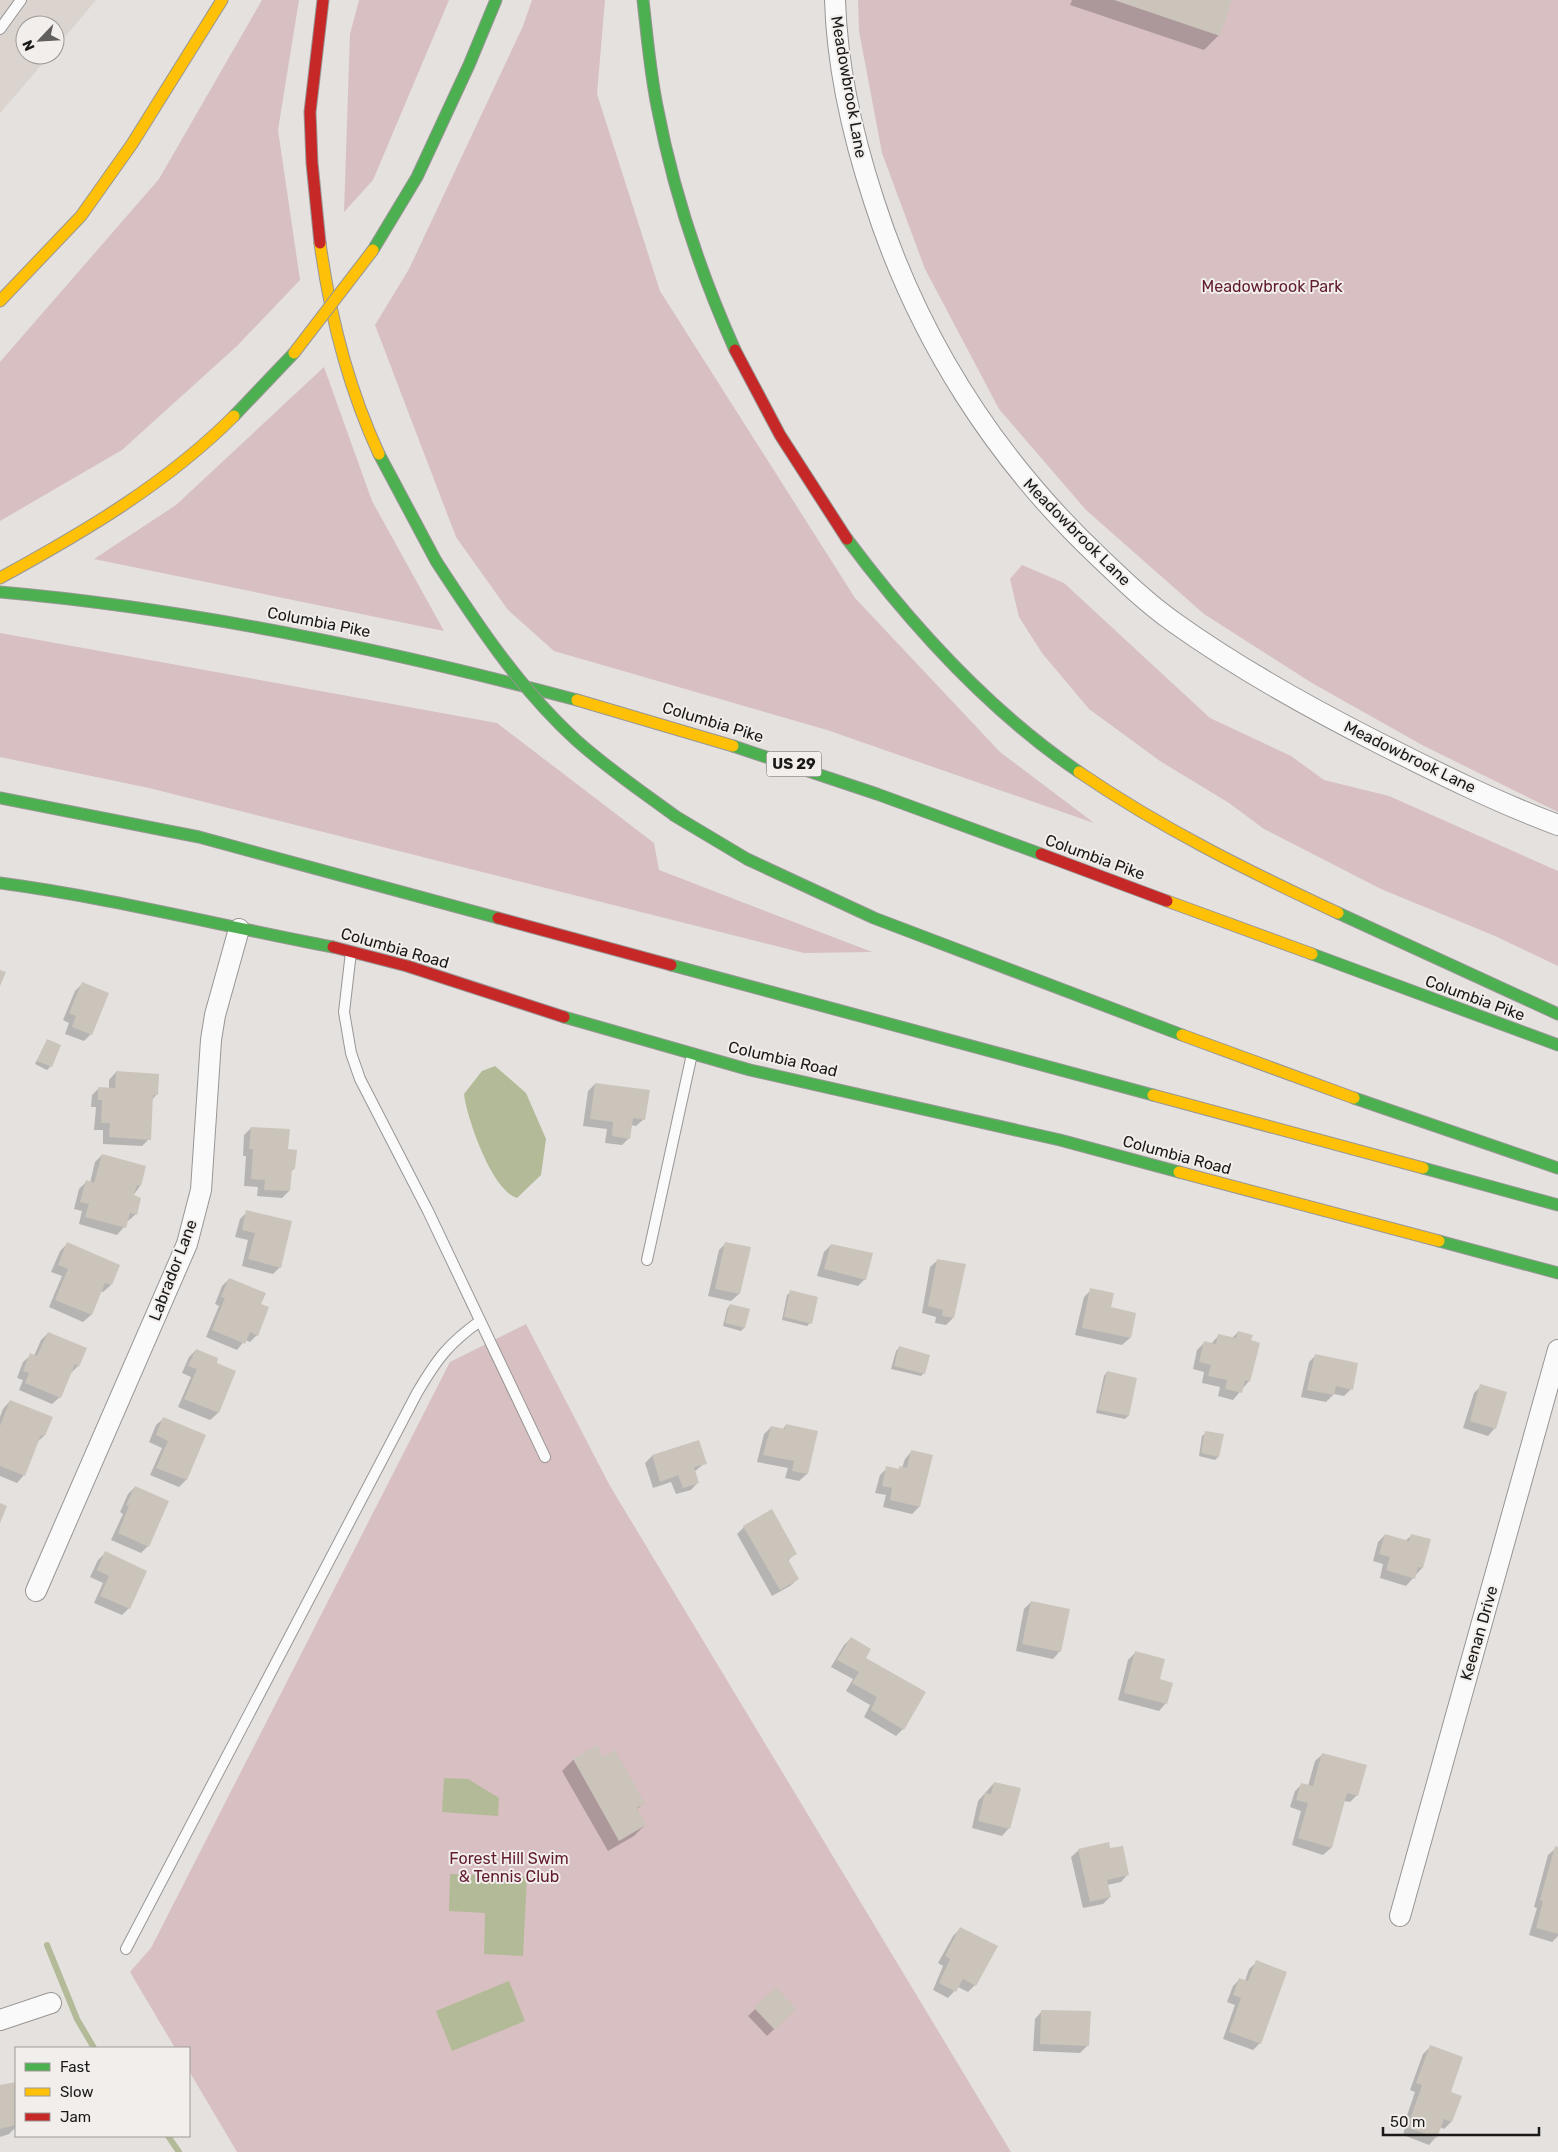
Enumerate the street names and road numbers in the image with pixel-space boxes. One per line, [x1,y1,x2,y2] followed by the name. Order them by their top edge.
[827,14,871,160] street label: Meadowbrook Lane
[1019,474,1135,590] street label: Meadowbrook Lane
[266,603,372,641] street label: Columbia Pike
[660,698,766,746] street label: Columbia Pike
[1341,717,1479,797] street label: Meadowbrook Lane
[766,752,822,776] road number: US 29
[1043,830,1147,884] street label: Columbia Pike
[339,923,451,973] street label: Columbia Road
[1423,971,1527,1025] street label: Columbia Pike
[726,1037,840,1081] street label: Columbia Road
[1121,1131,1233,1179] street label: Columbia Road
[145,1217,201,1323] street label: Labrador Lane
[1456,1583,1502,1683] street label: Keenan Drive

